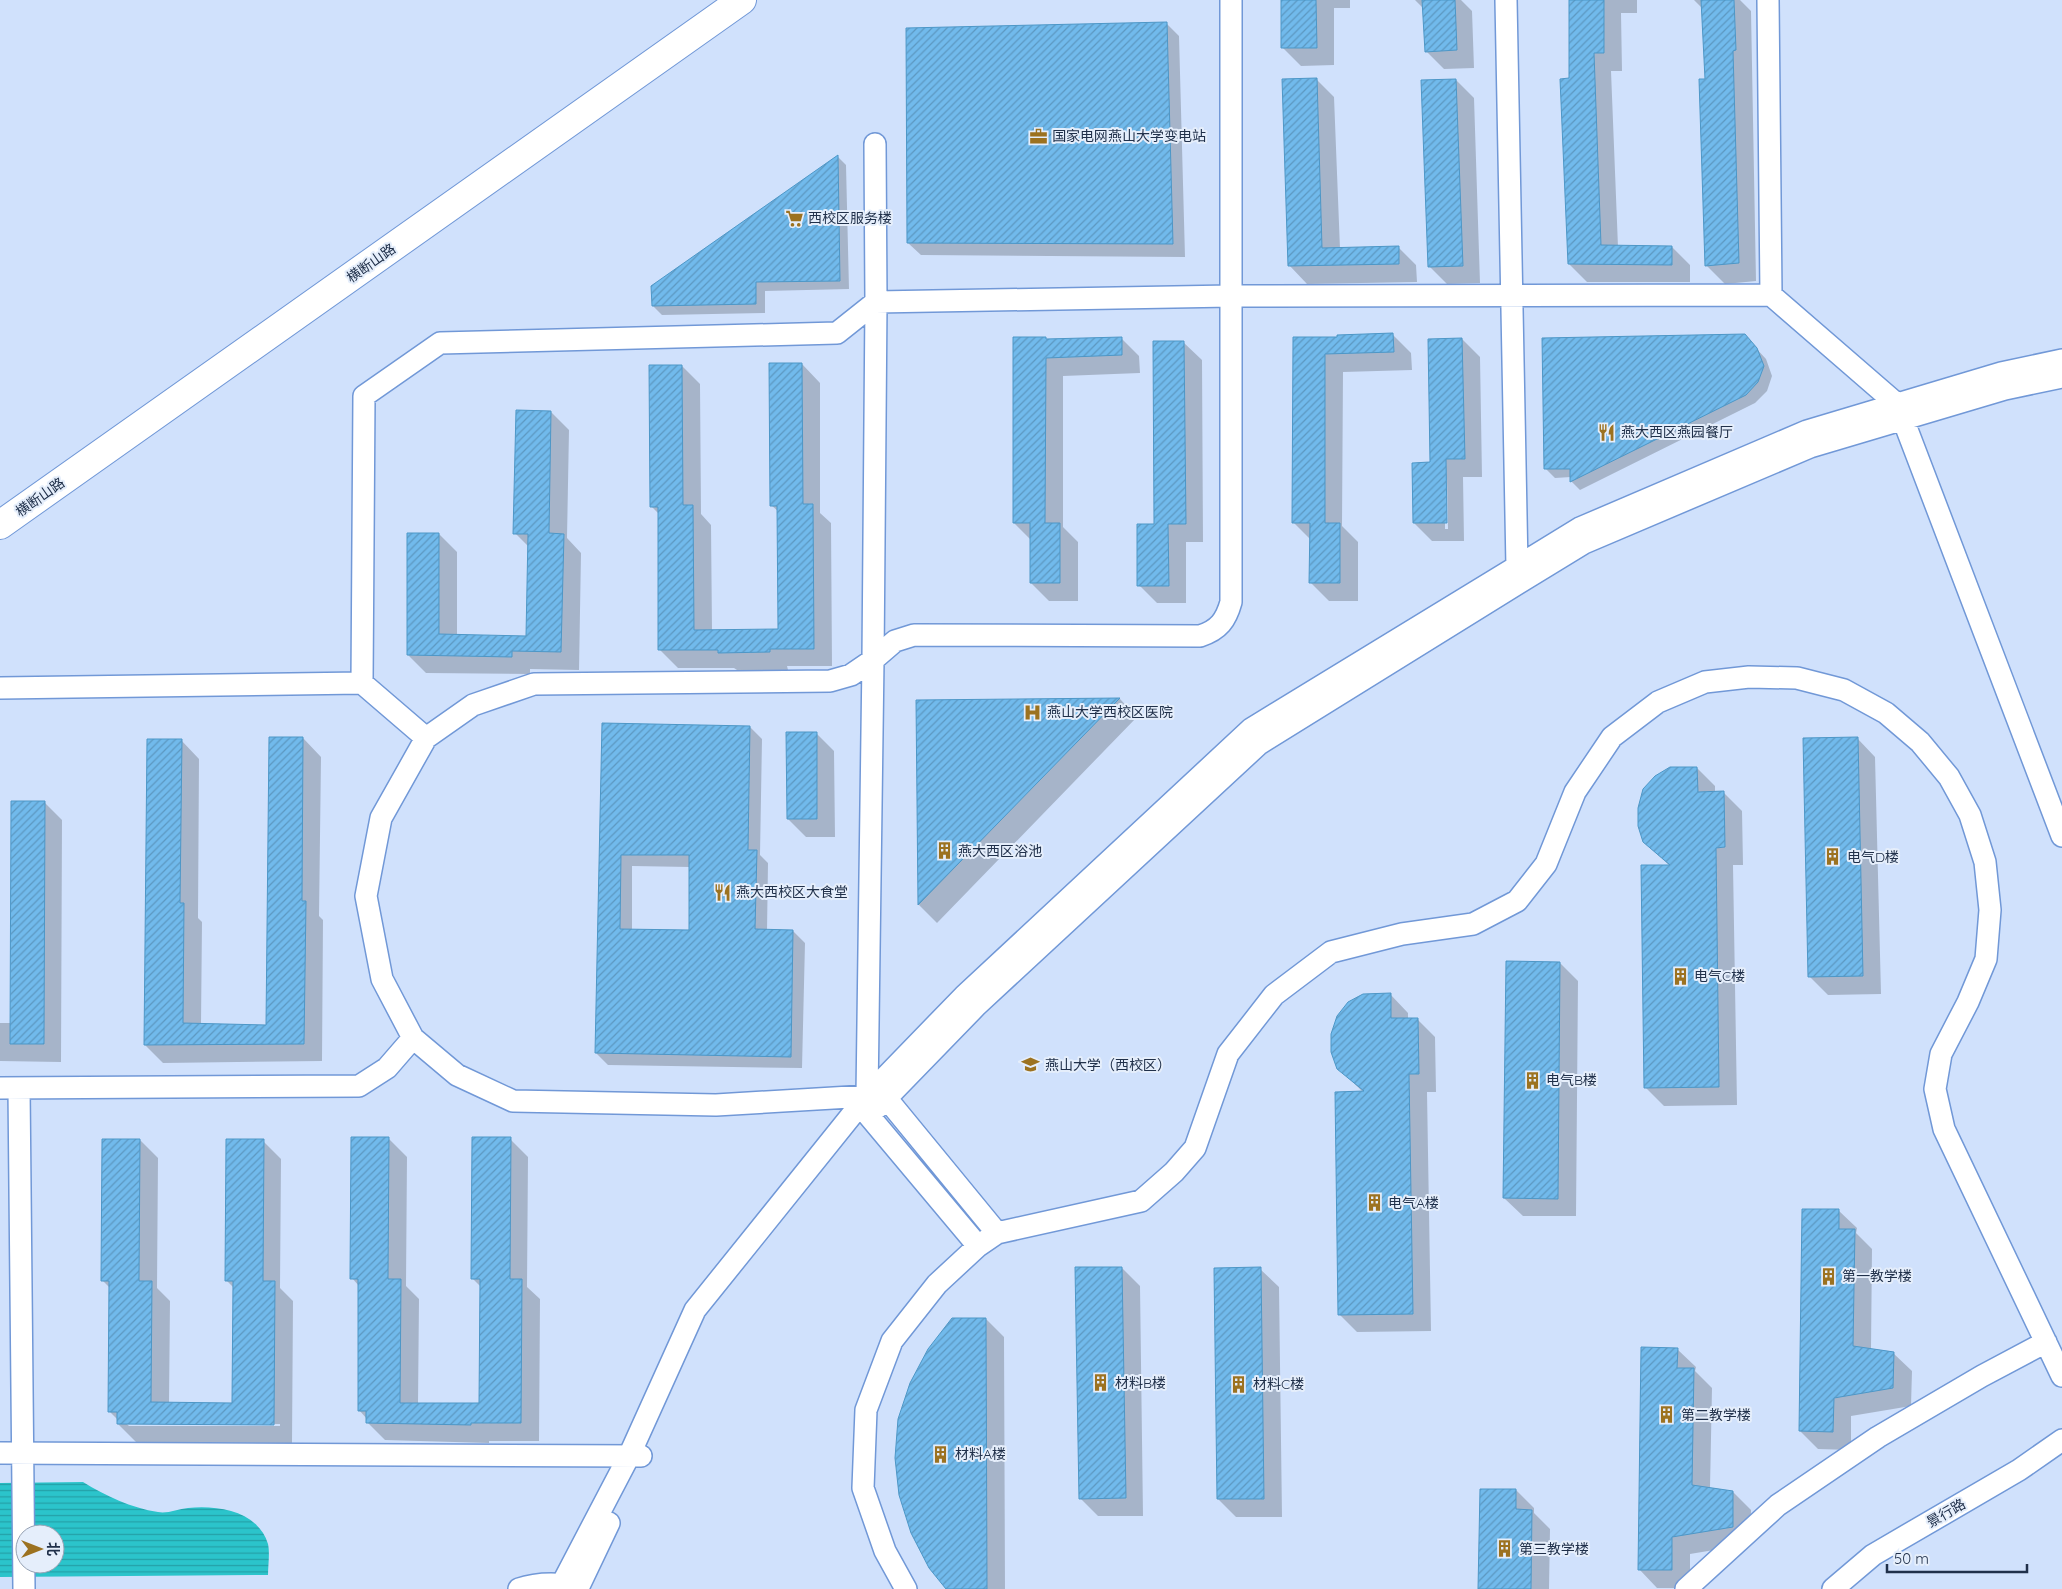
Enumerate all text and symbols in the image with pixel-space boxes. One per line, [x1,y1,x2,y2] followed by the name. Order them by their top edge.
[1028,126,1048,146] office icon: 国家电网燕山大学变电站
[1052,127,1206,145] place label: 国家电网燕山大学变电站
[784,208,804,228] supermarket icon: 西校区服务楼
[808,209,892,227] place label: 西校区服务楼
[343,240,399,286] street label: 横断山路
[1597,422,1617,442] restaurant icon: 燕大西区燕园餐厅
[1621,423,1733,441] place label: 燕大西区燕园餐厅
[12,474,68,520] street label: 横断山路
[1023,702,1043,722] hospital icon: 燕山大学西校区医院
[1047,703,1173,721] place label: 燕山大学西校区医院
[934,841,954,861] building icon: 燕大西区浴池
[958,842,1042,860] place label: 燕大西区浴池
[1823,847,1843,867] building icon: 电气D楼
[1847,848,1899,866] place label: 电气D楼
[712,882,732,902] restaurant icon: 燕大西校区大食堂
[736,883,848,901] place label: 燕大西校区大食堂
[1670,966,1690,986] building icon: 电气C楼
[1694,967,1745,985] place label: 电气C楼
[1021,1055,1041,1075] school or university icon: 燕山大学（西校区）
[1045,1056,1171,1074] place label: 燕山大学（西校区）
[1522,1070,1542,1090] building icon: 电气B楼
[1546,1071,1597,1089] place label: 电气B楼
[1364,1193,1384,1213] building icon: 电气A楼
[1388,1194,1439,1212] place label: 电气A楼
[1818,1266,1838,1286] building icon: 第一教学楼
[1842,1267,1912,1285] place label: 第一教学楼
[1091,1373,1111,1393] building icon: 材料B楼
[1115,1374,1166,1392] place label: 材料B楼
[1229,1374,1249,1394] building icon: 材料C楼
[1253,1375,1304,1393] place label: 材料C楼
[1657,1405,1677,1425] building icon: 第二教学楼
[1681,1406,1751,1424] place label: 第二教学楼
[931,1444,951,1464] building icon: 材料A楼
[955,1445,1006,1463] place label: 材料A楼
[1923,1495,1969,1531] street label: 景行路
[15,1524,65,1574] north arrow
[1495,1539,1515,1559] building icon: 第三教学楼
[1519,1540,1589,1558] place label: 第三教学楼
[44,1542,62,1556] text: 北
[1887,1542,2027,1574] scale bar
[1894,1549,1929,1568] text: 50 m

